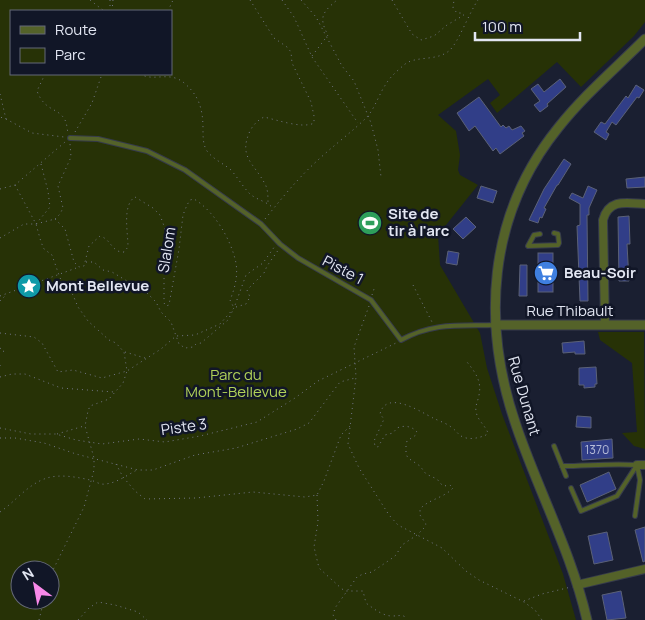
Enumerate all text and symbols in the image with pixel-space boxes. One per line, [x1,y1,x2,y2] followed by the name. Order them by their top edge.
[10,10,172,75] legend
[475,10,580,42] scale bar
[482,16,522,37] text: 100 m
[55,19,97,40] text: Route
[55,44,86,65] text: Parc
[388,203,450,241] place label: Site de tir à l'arc
[357,210,383,236] sports icon: Site de tir à l'arc
[153,225,180,274] street label: Slalom
[319,250,367,289] street label: Piste 1
[533,260,559,286] supermarket icon: Beau-Soir
[564,262,636,283] place label: Beau-Soir
[16,273,42,299] place icon: Mont Bellevue
[46,275,149,296] place label: Mont Bellevue
[526,300,614,321] street label: Rue Thibault
[503,354,546,438] street label: Rue Dunant
[185,364,287,402] park label: Parc du Mont-Bellevue
[160,413,208,440] street label: Piste 3
[585,441,609,458] house number: 1370
[10,560,60,610] north arrow
[19,563,37,584] text: N

